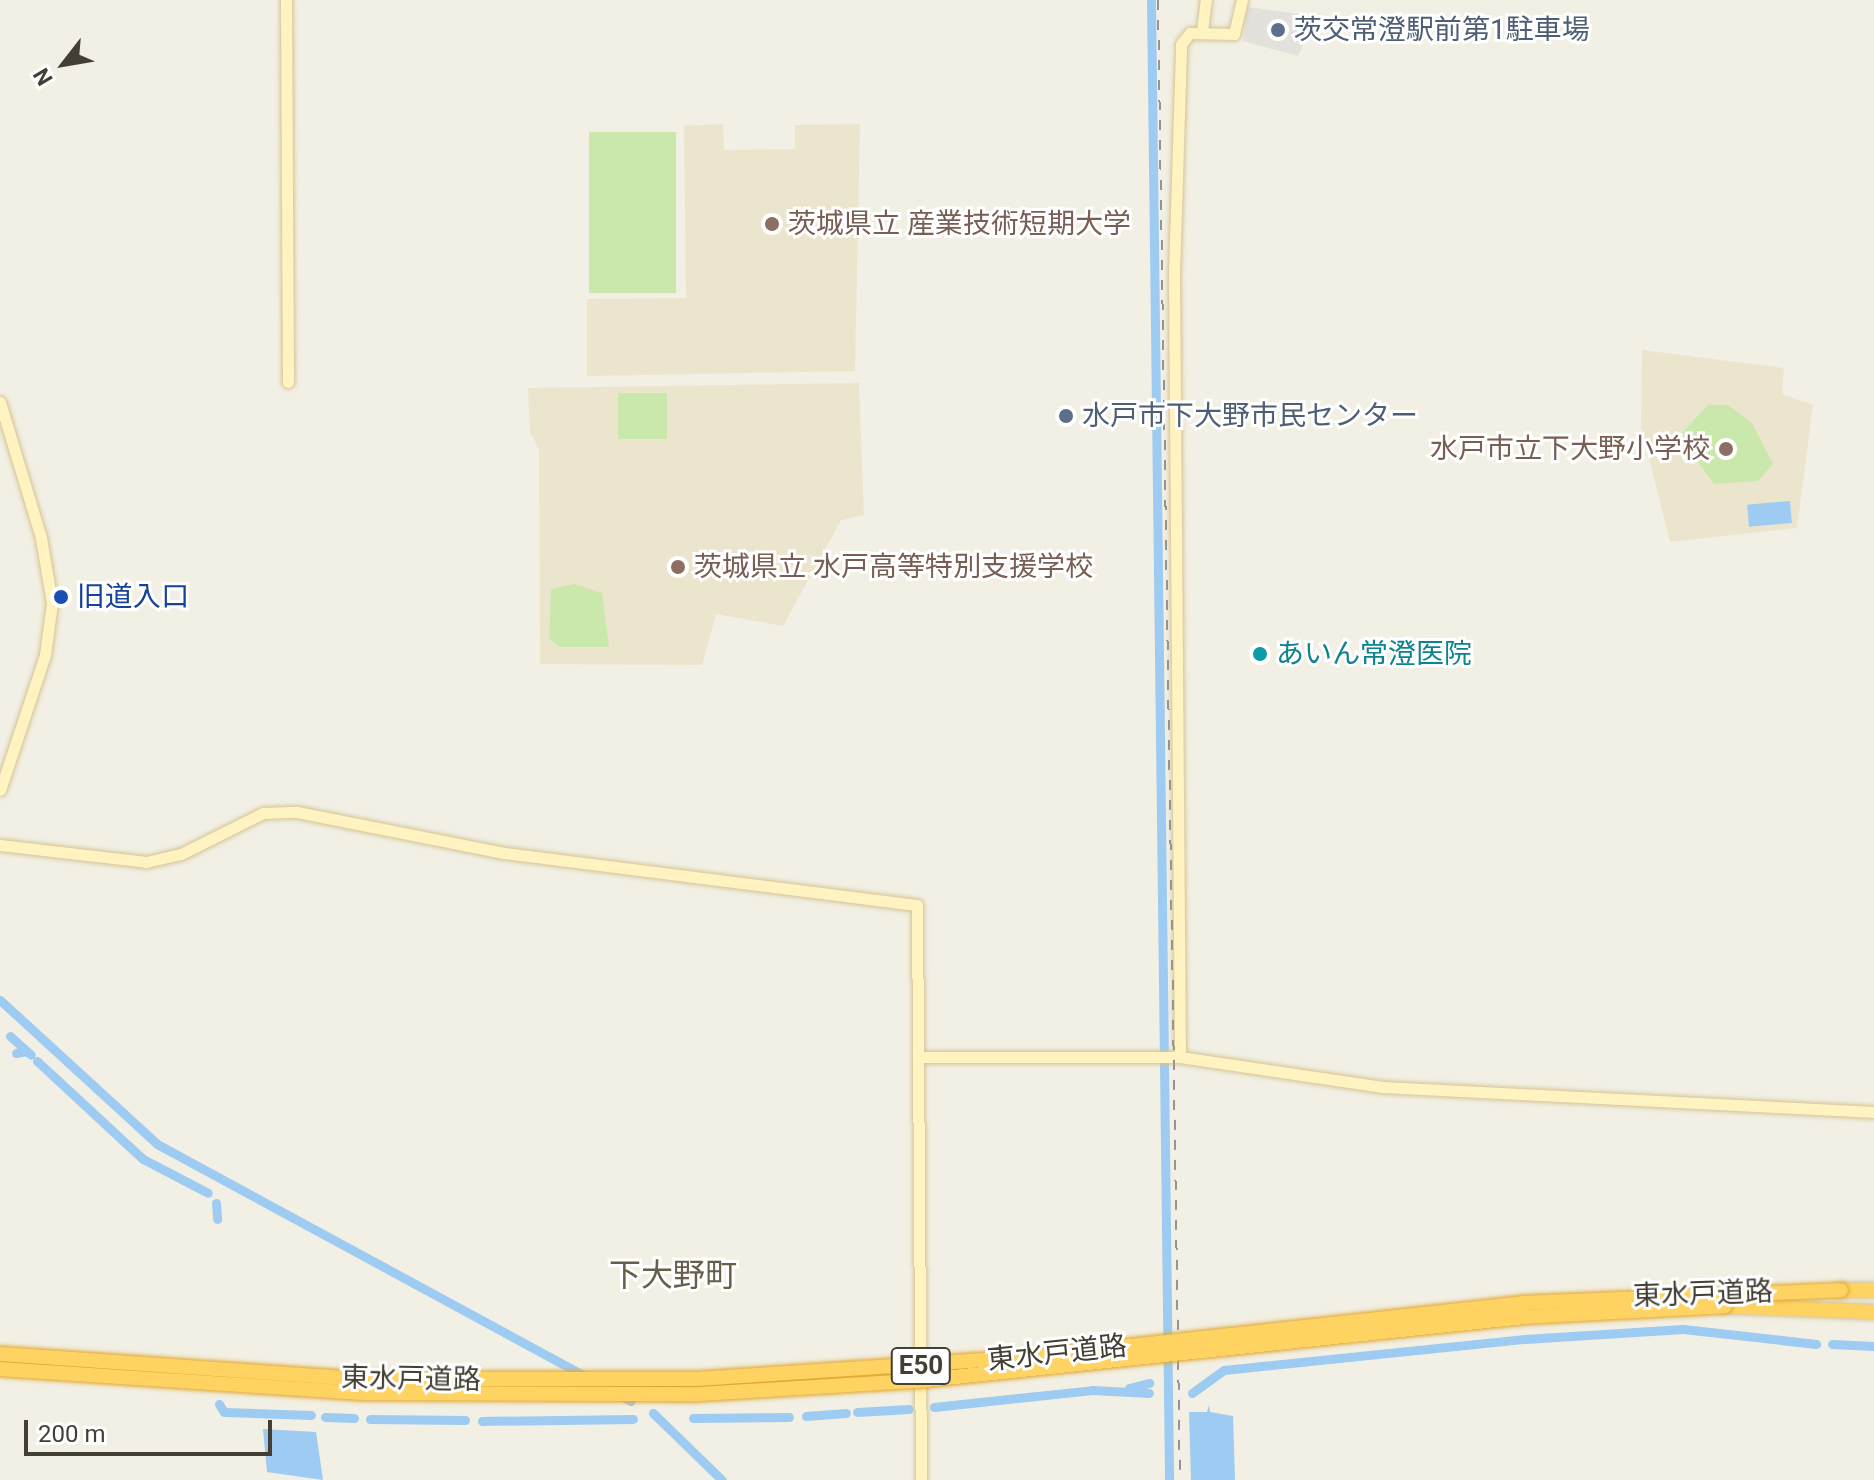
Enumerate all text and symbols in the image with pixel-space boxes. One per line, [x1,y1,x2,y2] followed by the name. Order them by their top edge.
[1294,13,1590,47] place label: 茨交常澄駅前第1駐車場
[1269,21,1287,39] marker: 茨交常澄駅前第1駐車場
[24,24,104,104] north arrow
[28,64,58,90] text: N
[788,207,1131,241] place label: 茨城県立 産業技術短期大学
[763,215,781,233] marker: 茨城県立 産業技術短期大学
[1082,399,1418,433] place label: 水戸市下大野市民センター
[1057,407,1075,425] marker: 水戸市下大野市民センター
[1430,432,1710,466] place label: 水戸市立下大野小学校
[1717,440,1735,458] marker: 水戸市立下大野小学校
[694,550,1093,584] place label: 茨城県立 水戸高等特別支援学校
[669,558,687,576] marker: 茨城県立 水戸高等特別支援学校
[77,580,189,614] place label: 旧道入口
[52,588,70,606] marker: 旧道入口
[1276,637,1472,671] place label: あいん常澄医院
[1251,645,1269,663] marker: あいん常澄医院
[609,1256,737,1294] district label: 下大野町
[1632,1275,1774,1313] street label: 東水戸道路
[986,1329,1128,1377] street label: 東水戸道路
[889,1344,953,1388] road number: E50
[341,1361,481,1397] street label: 東水戸道路
[28,1404,276,1454] scale bar
[38,1420,105,1448] text: 200 m

